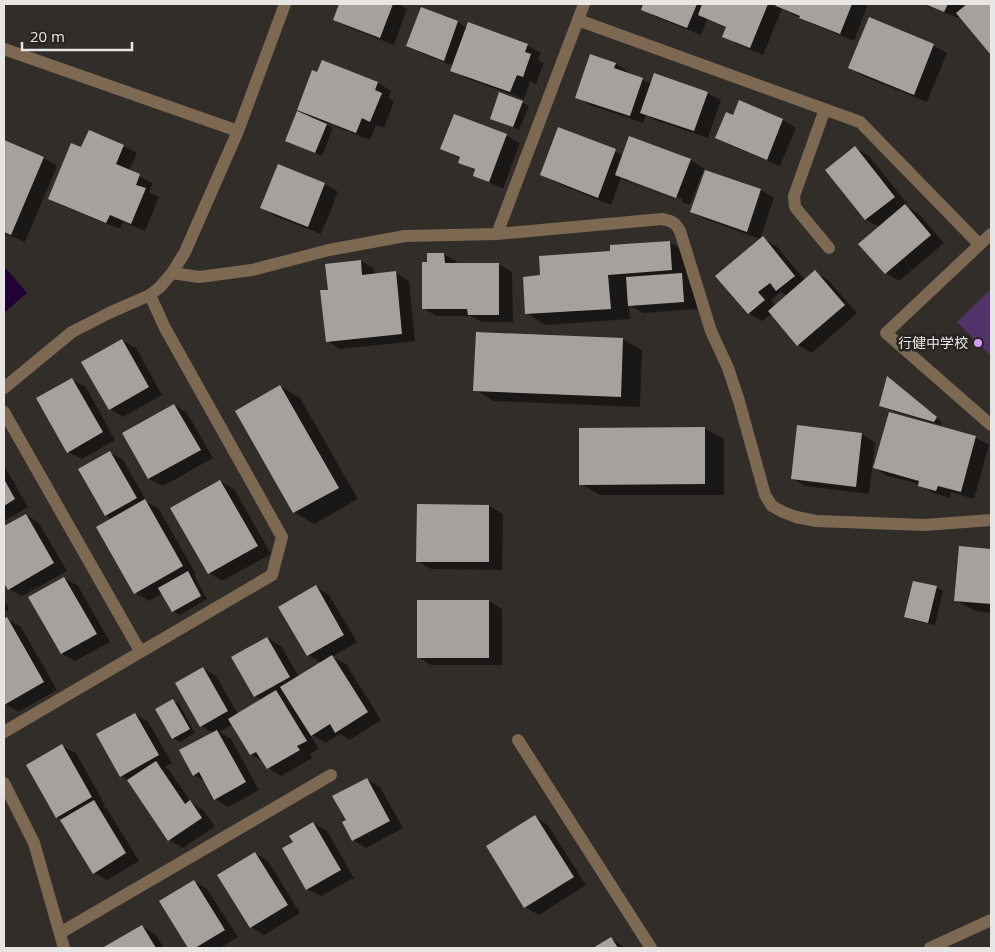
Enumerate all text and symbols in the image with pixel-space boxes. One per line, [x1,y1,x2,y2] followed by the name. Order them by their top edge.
[22,20,132,52] scale bar
[30,26,65,46] text: 20 m
[898,333,968,352] place label: 行健中学校
[972,337,984,349] marker: 行健中学校

